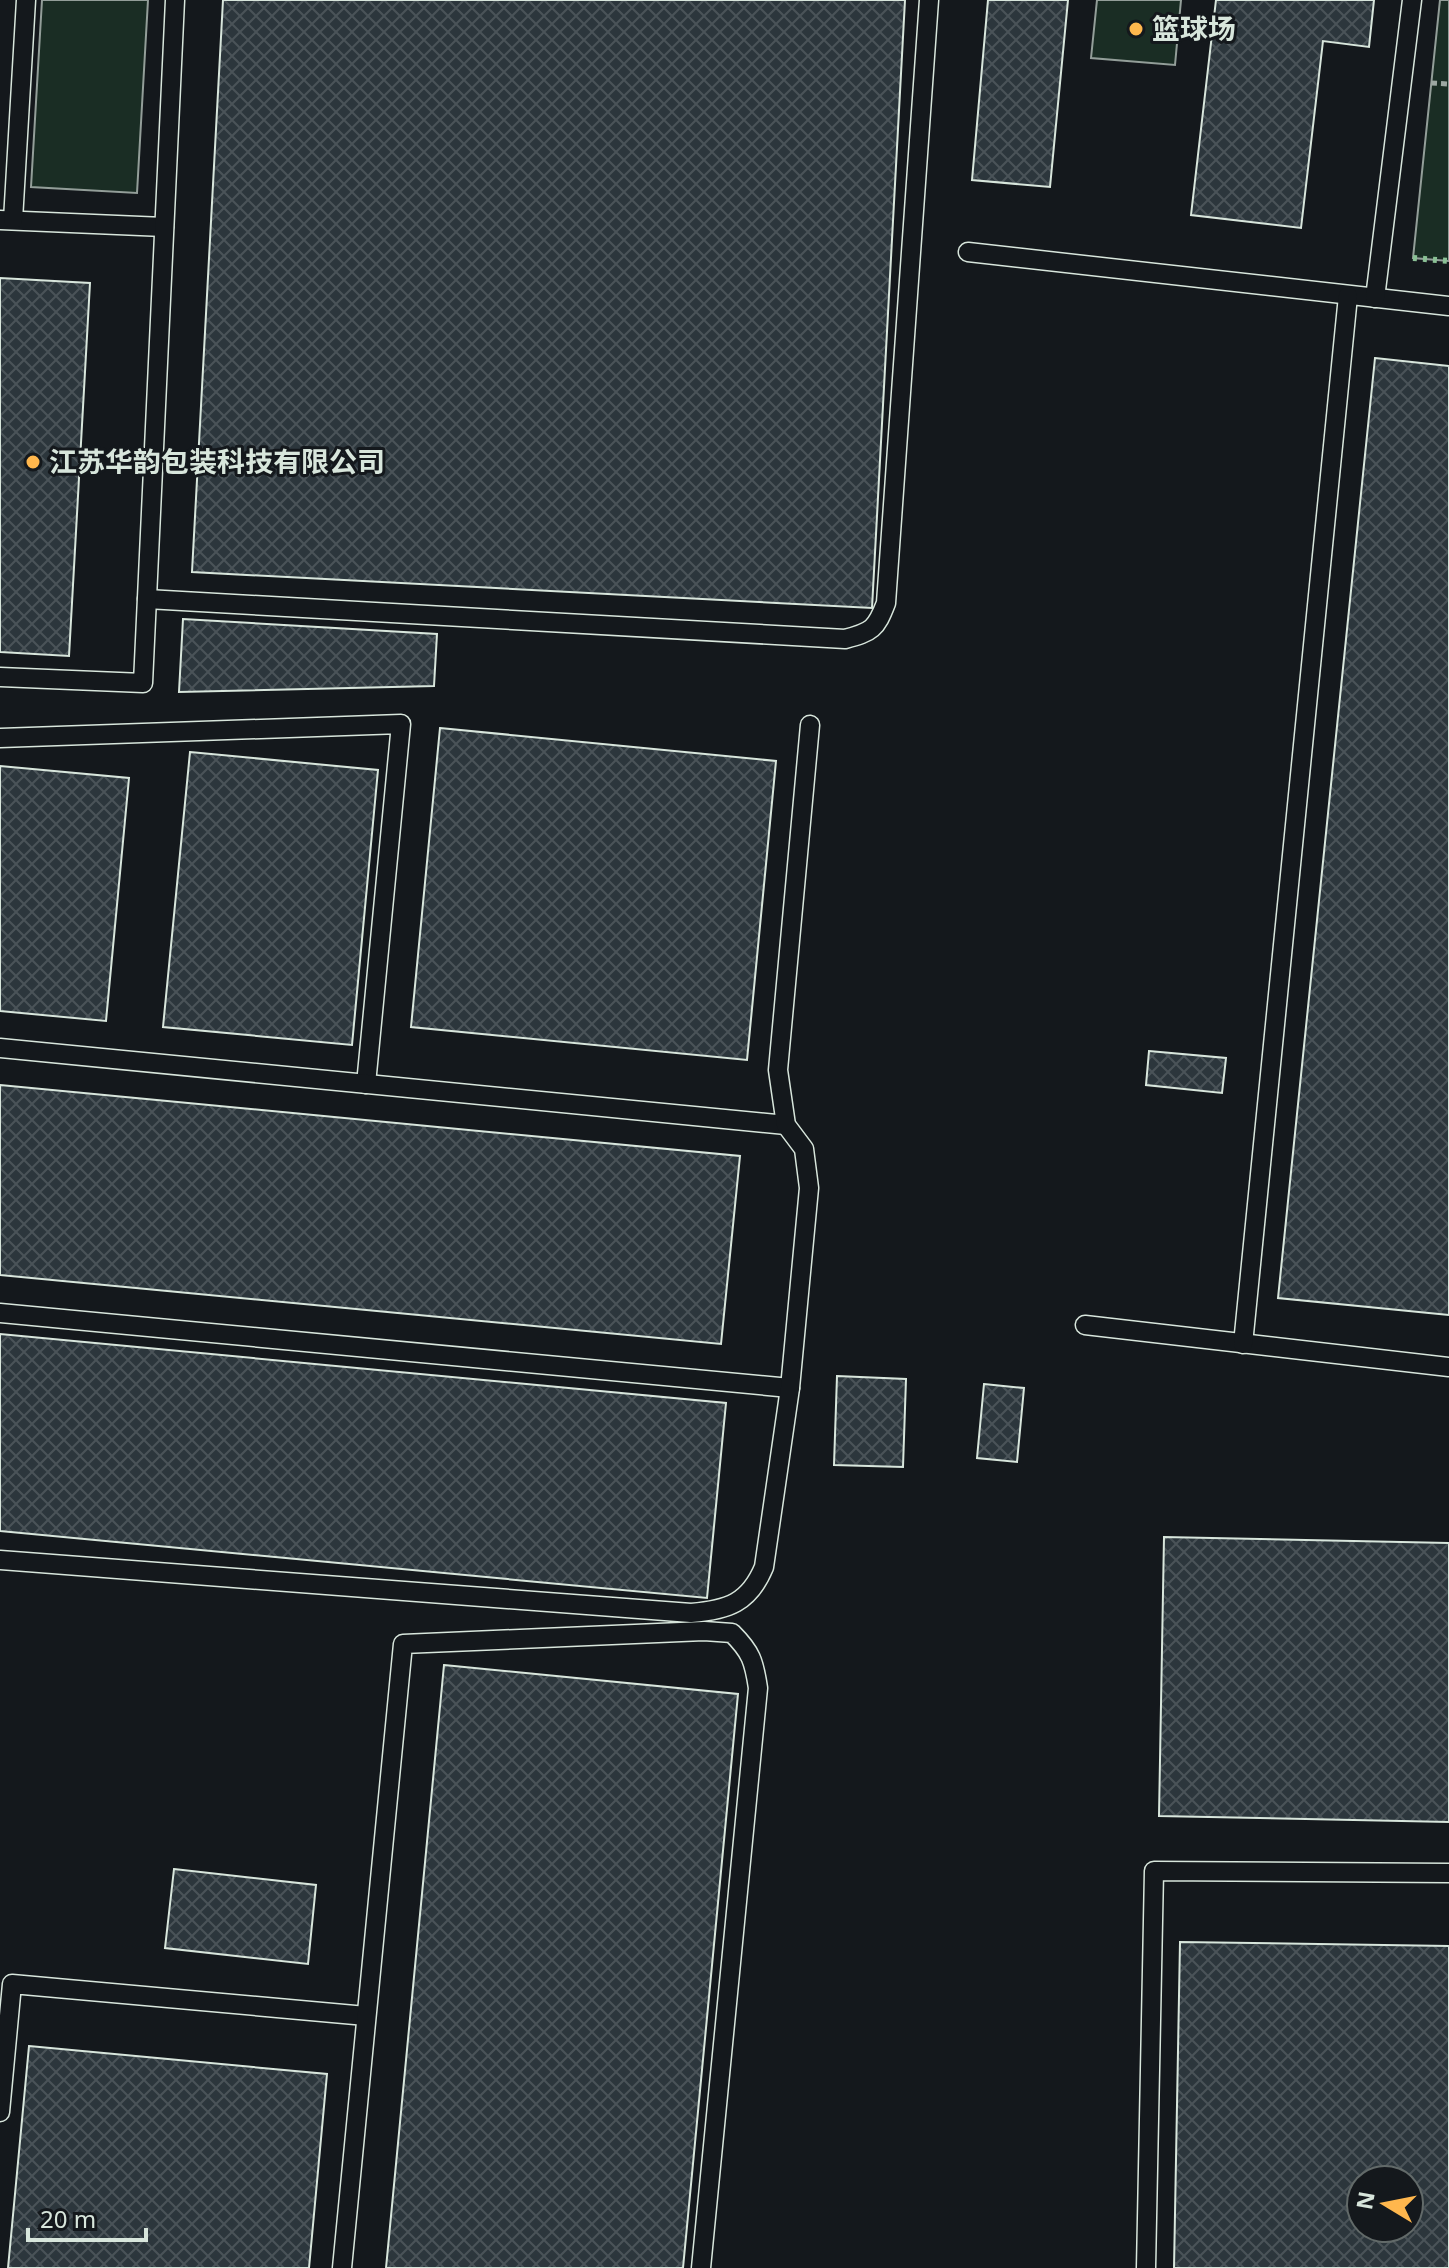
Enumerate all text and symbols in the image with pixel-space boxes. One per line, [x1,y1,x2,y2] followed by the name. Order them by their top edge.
[1152,9,1236,47] place label: 篮球场
[1127,20,1145,38] marker: 篮球场
[49,442,385,480] place label: 江苏华韵包装科技有限公司
[24,453,42,471] marker: 江苏华韵包装科技有限公司
[1345,2164,1425,2244] north arrow
[1348,2189,1381,2212] text: N
[28,2192,146,2242] scale bar
[40,2202,96,2235] text: 20 m

